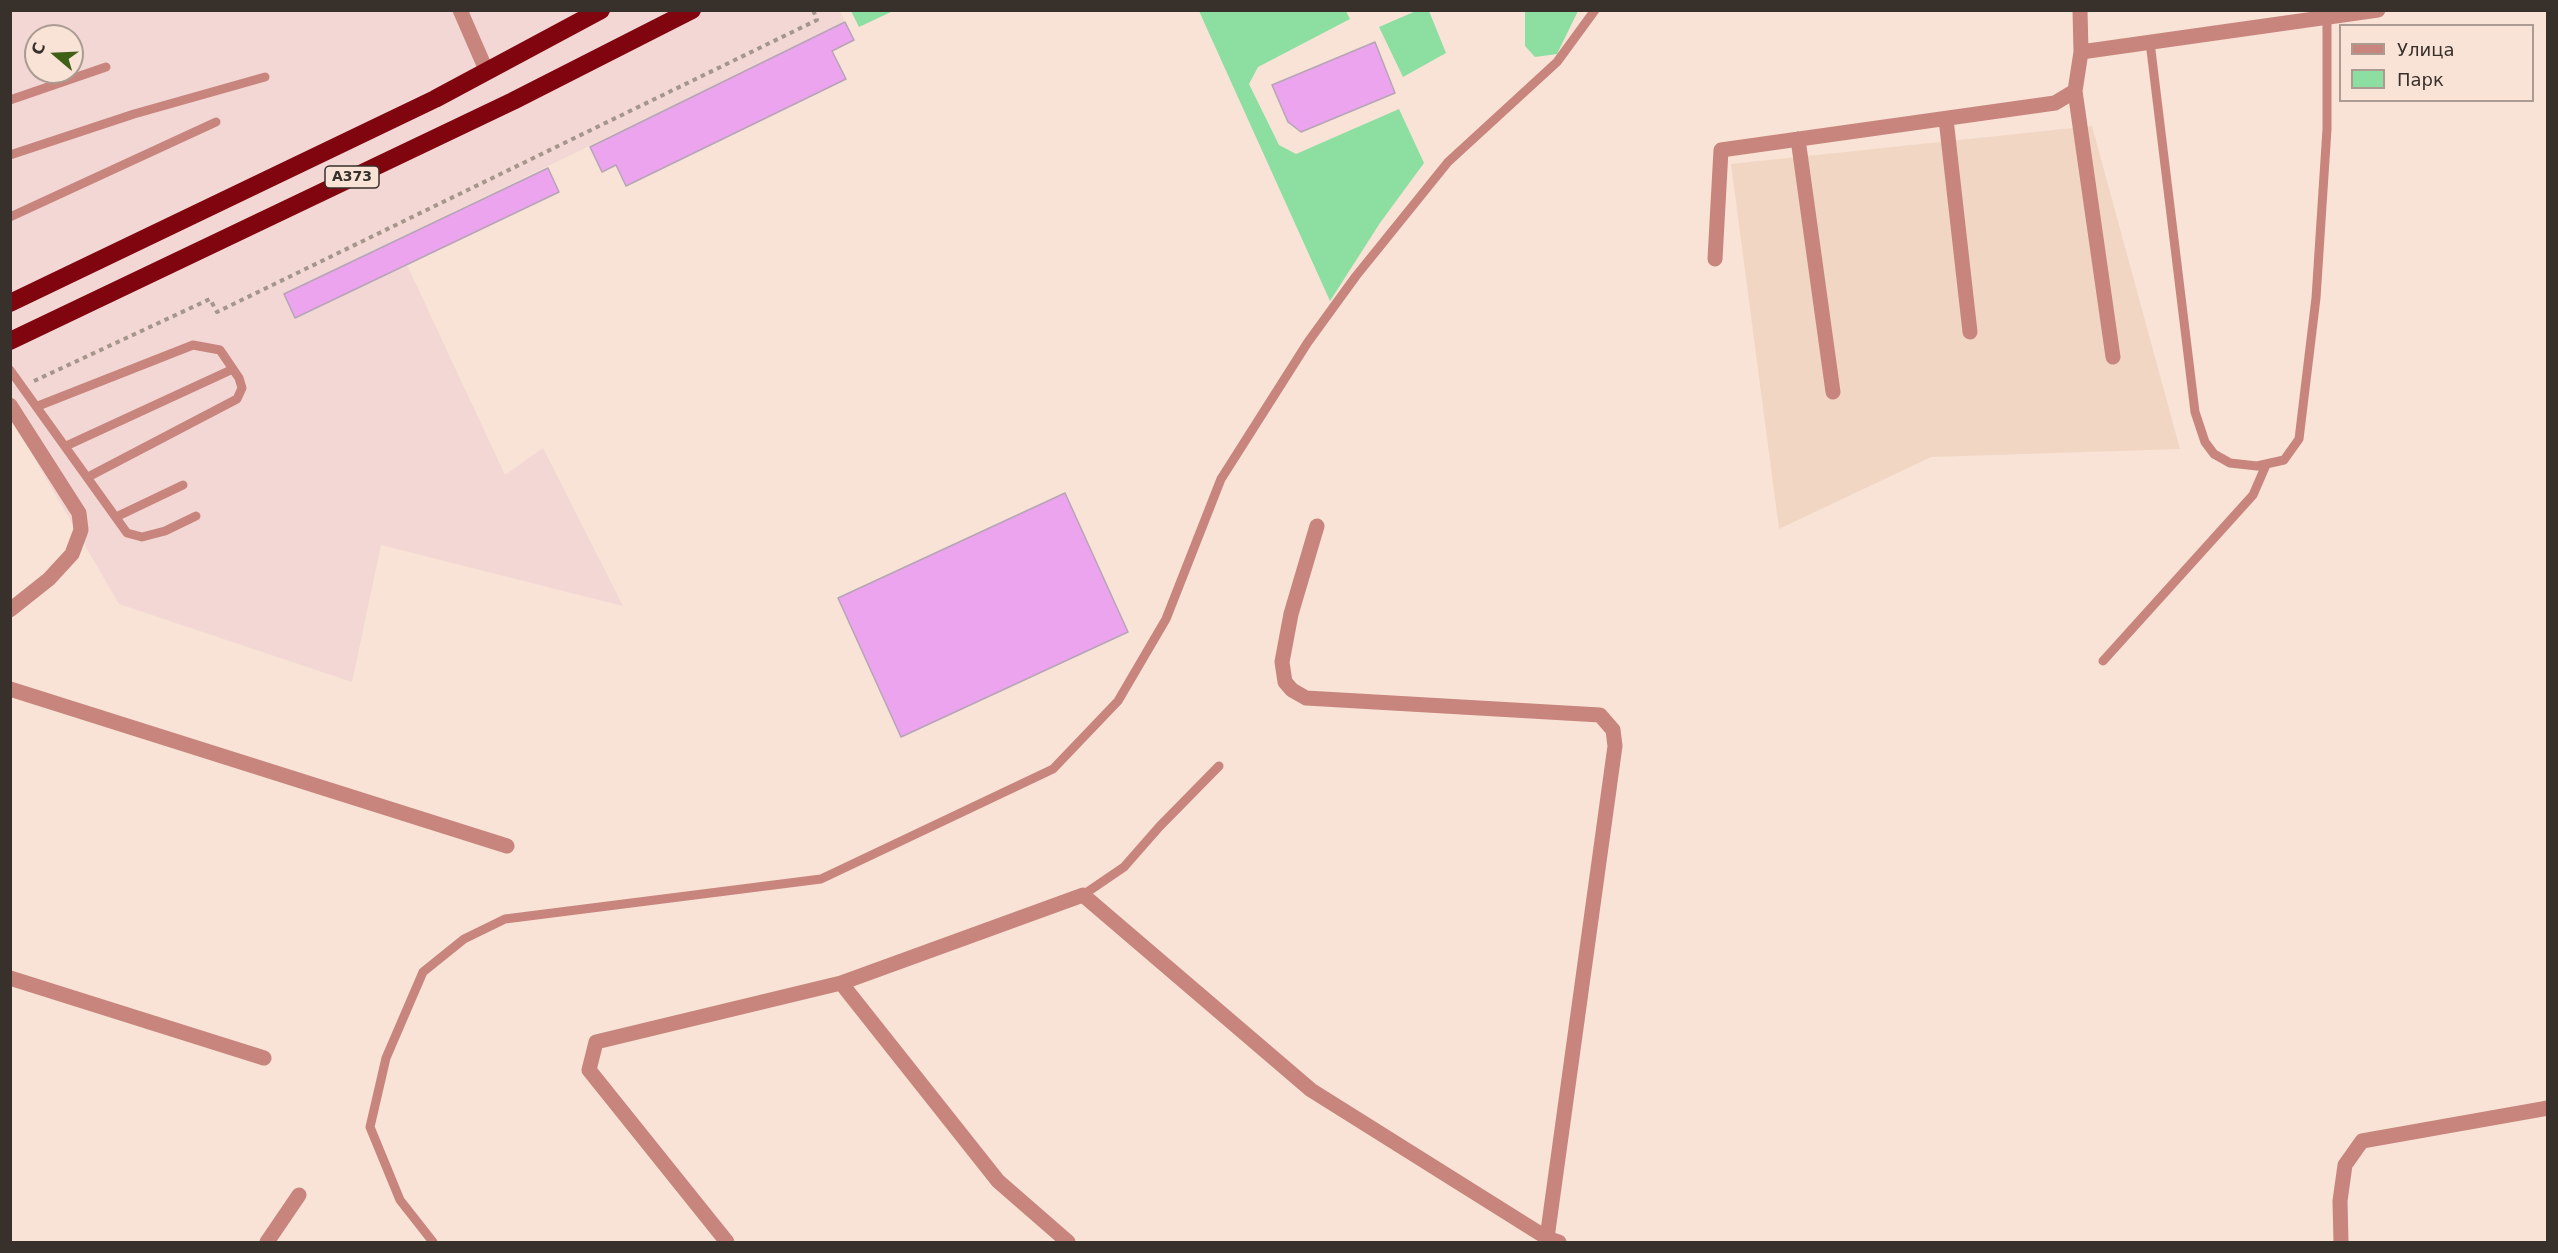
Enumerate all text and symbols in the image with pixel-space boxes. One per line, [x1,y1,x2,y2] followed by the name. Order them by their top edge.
[24,24,84,84] north arrow
[2339,24,2534,102] legend
[2397,39,2454,60] text: Улица
[28,40,49,57] text: С
[2397,69,2444,90] text: Парк
[325,166,379,188] road number: A373

